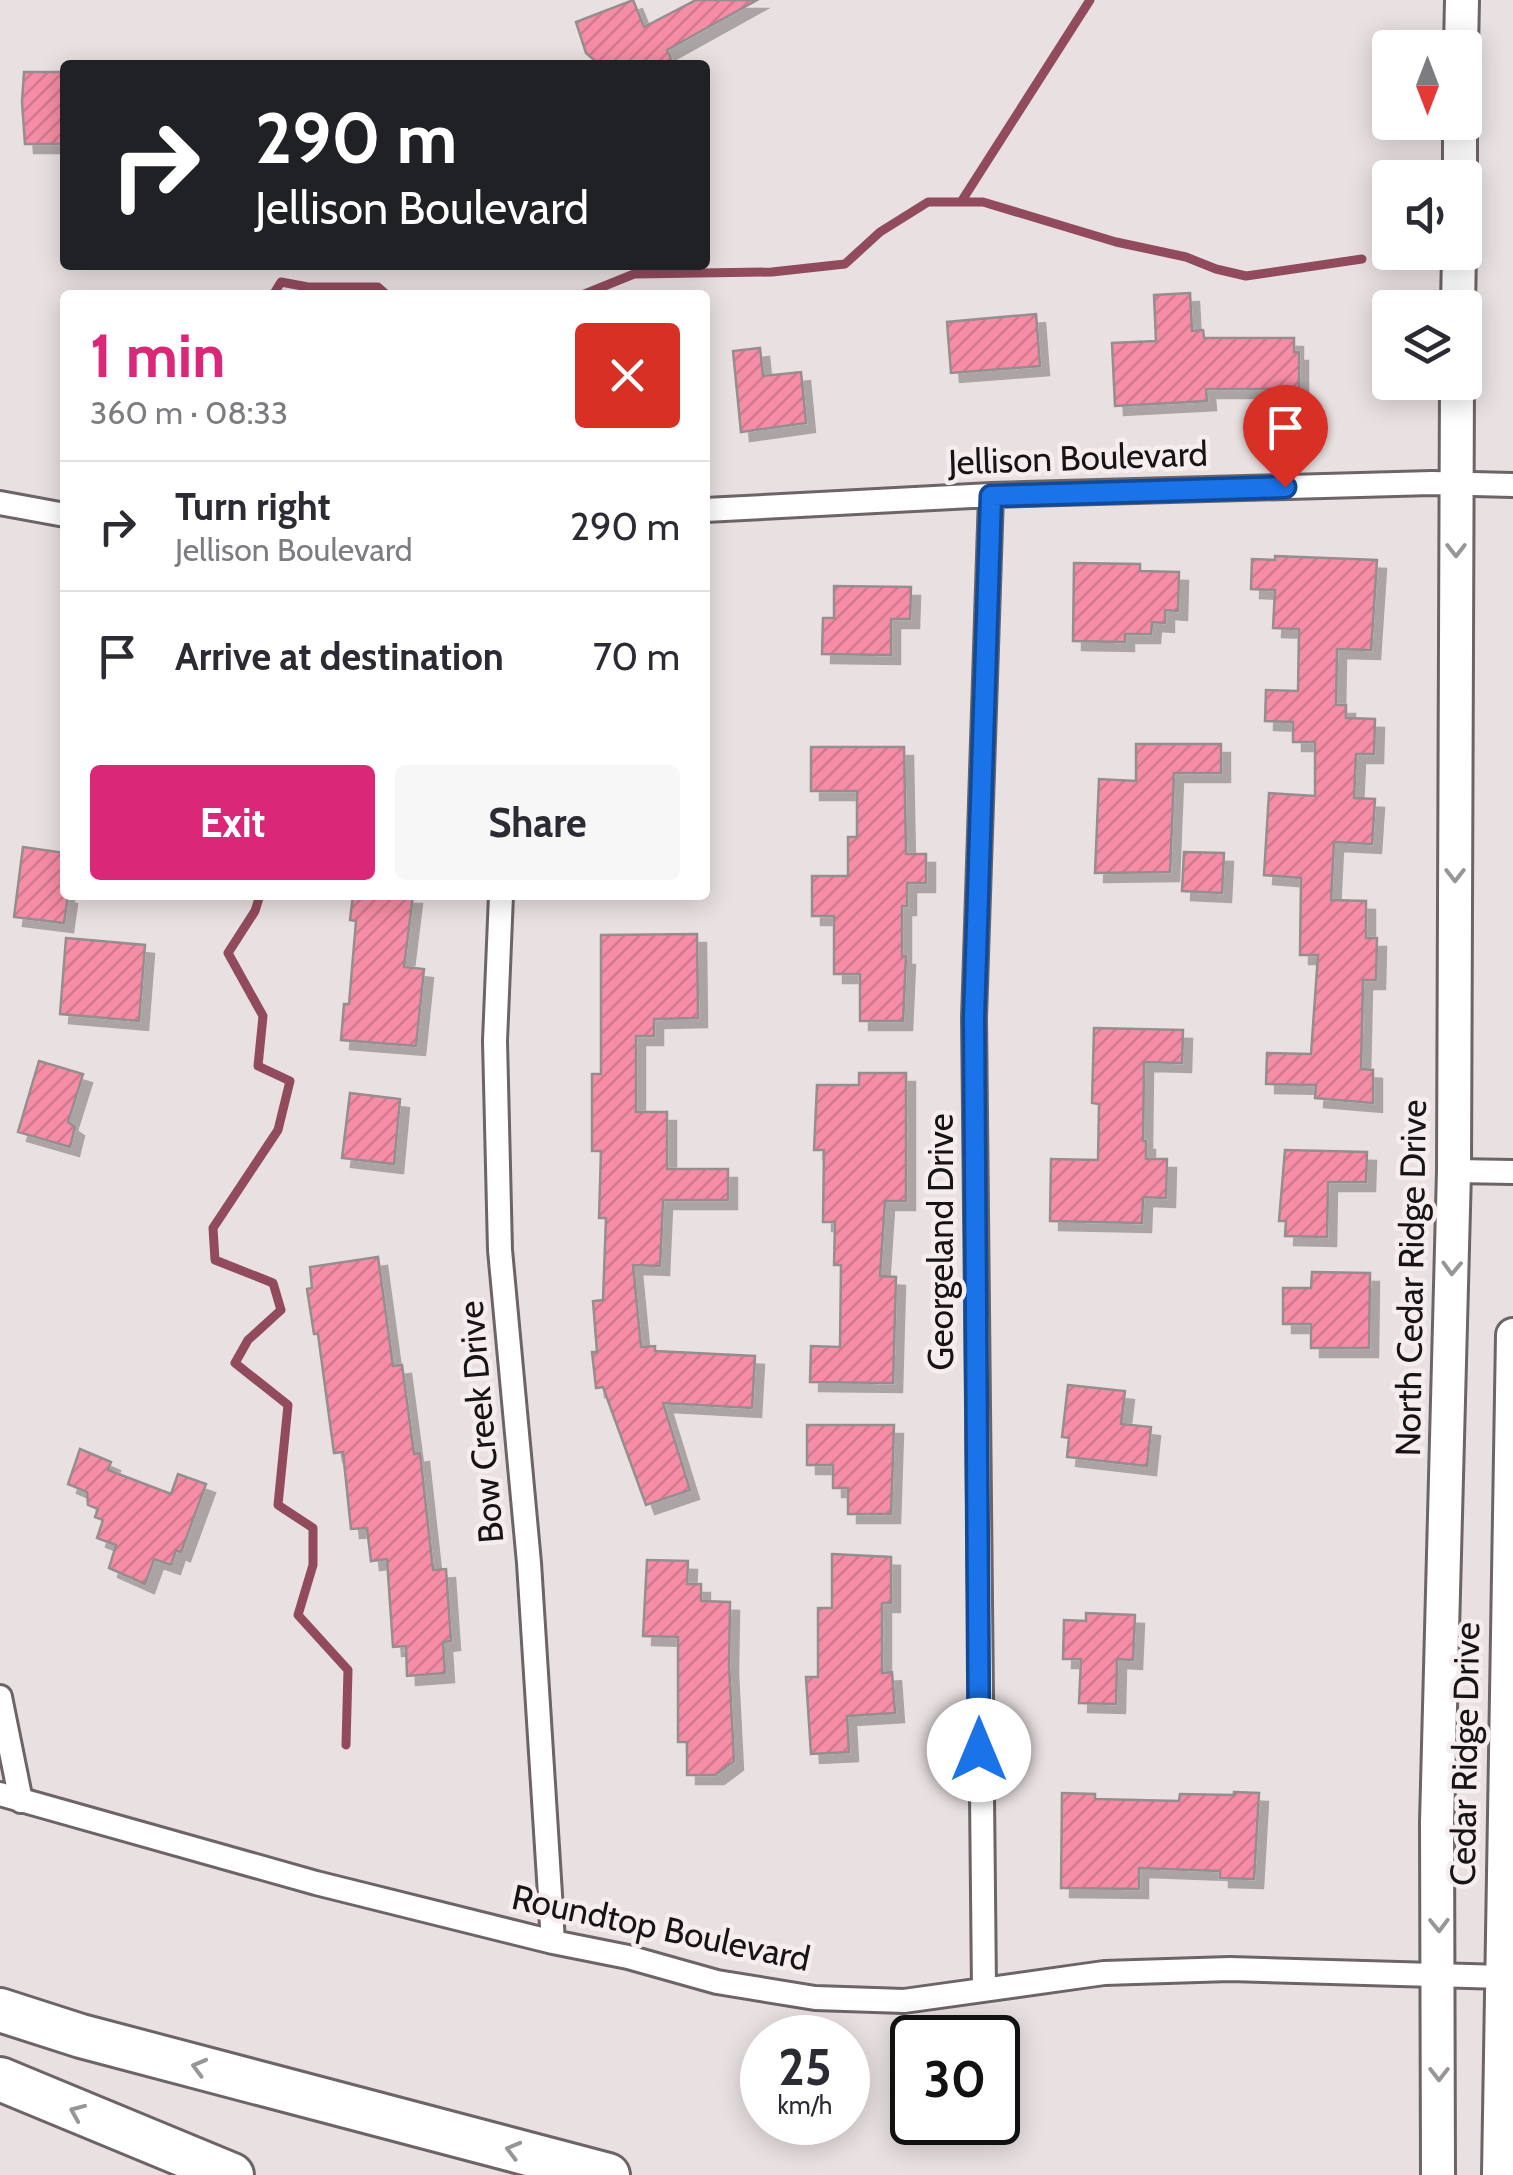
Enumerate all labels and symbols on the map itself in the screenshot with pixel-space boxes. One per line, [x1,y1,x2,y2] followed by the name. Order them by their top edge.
[1372,30,1482,140] north arrow
[1243,385,1328,488] pin
[946,431,1208,484] street label: Jellison Boulevard
[1445,542,1467,558] one-way arrow
[1444,868,1466,883] one-way arrow
[1386,1099,1435,1457] street label: North Cedar Ridge Drive
[919,1113,962,1371] street label: Georgeland Drive
[1441,1261,1462,1277] one-way arrow
[448,1299,513,1545] street label: Bow Creek Drive
[1441,1622,1488,1886] street label: Cedar Ridge Drive
[927,1698,1031,1802] position arrow
[508,1875,814,1980] street label: Roundtop Boulevard
[1428,1917,1449,1933] one-way arrow
[890,2015,1020,2145] speed limit sign: 30
[191,2058,208,2079] one-way arrow
[1428,2068,1450,2083] one-way arrow
[69,2103,87,2123] one-way arrow
[505,2141,522,2162] one-way arrow

